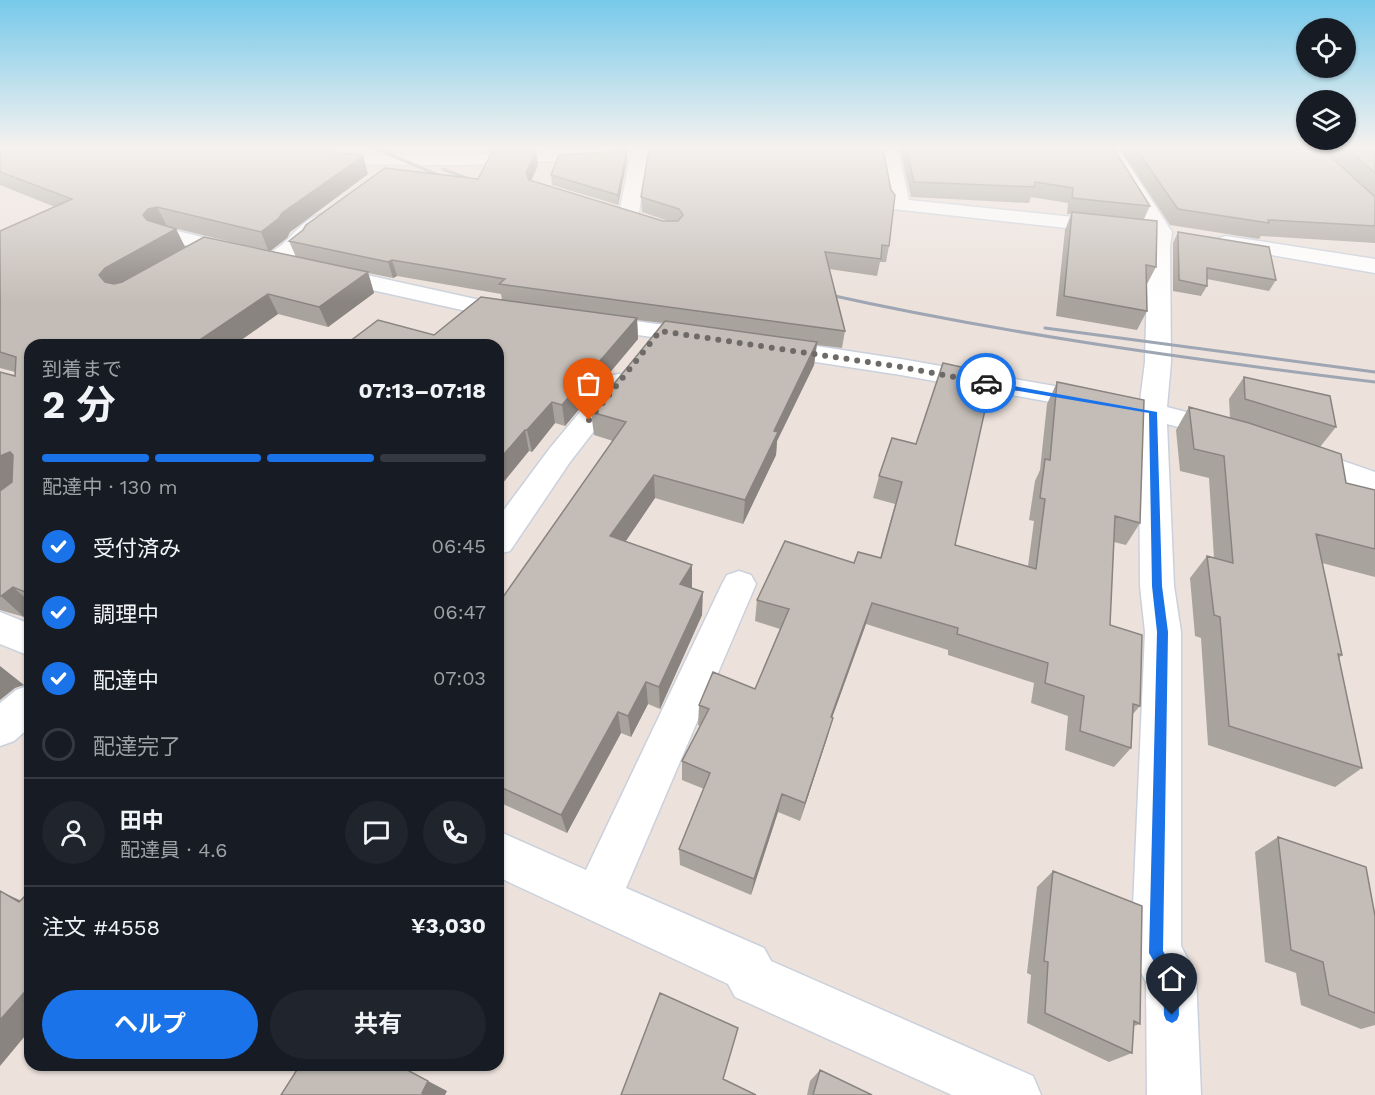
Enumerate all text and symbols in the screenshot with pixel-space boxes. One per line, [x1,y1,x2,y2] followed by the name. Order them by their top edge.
[1296,18,1356,150] map controls
[1296,18,1356,78] button: locate
[1296,90,1356,150] button: layers
[956,353,1016,413] courier
[42,357,122,381] text: 到着まで
[563,358,614,420] pin
[572,367,605,400] icon: bag
[970,367,1003,400] icon: car
[359,378,486,403] text: 07:13–07:18
[42,382,115,427] text: 2 分
[42,475,178,499] text: 配達中 · 130 m
[42,530,75,563] icon: check
[432,534,486,558] text: 06:45
[93,536,181,561] text: 受付済み
[42,596,75,629] icon: check
[433,600,486,624] text: 06:47
[93,602,159,627] text: 調理中
[42,662,75,695] icon: check
[433,666,486,690] text: 07:03
[93,668,159,693] text: 配達中
[93,734,181,759] text: 配達完了
[42,801,105,864] button: person
[345,801,408,864] button: chat
[423,801,486,864] button: phone
[120,808,164,833] text: 田中
[120,838,227,862] text: 配達員 · 4.6
[411,913,486,938] text: ¥3,030
[42,915,160,940] text: 注文 #4558
[1146,953,1197,1015] pin
[1155,962,1188,995] icon: home
[42,990,258,1059] button: ヘルプ
[270,990,486,1059] button: 共有

